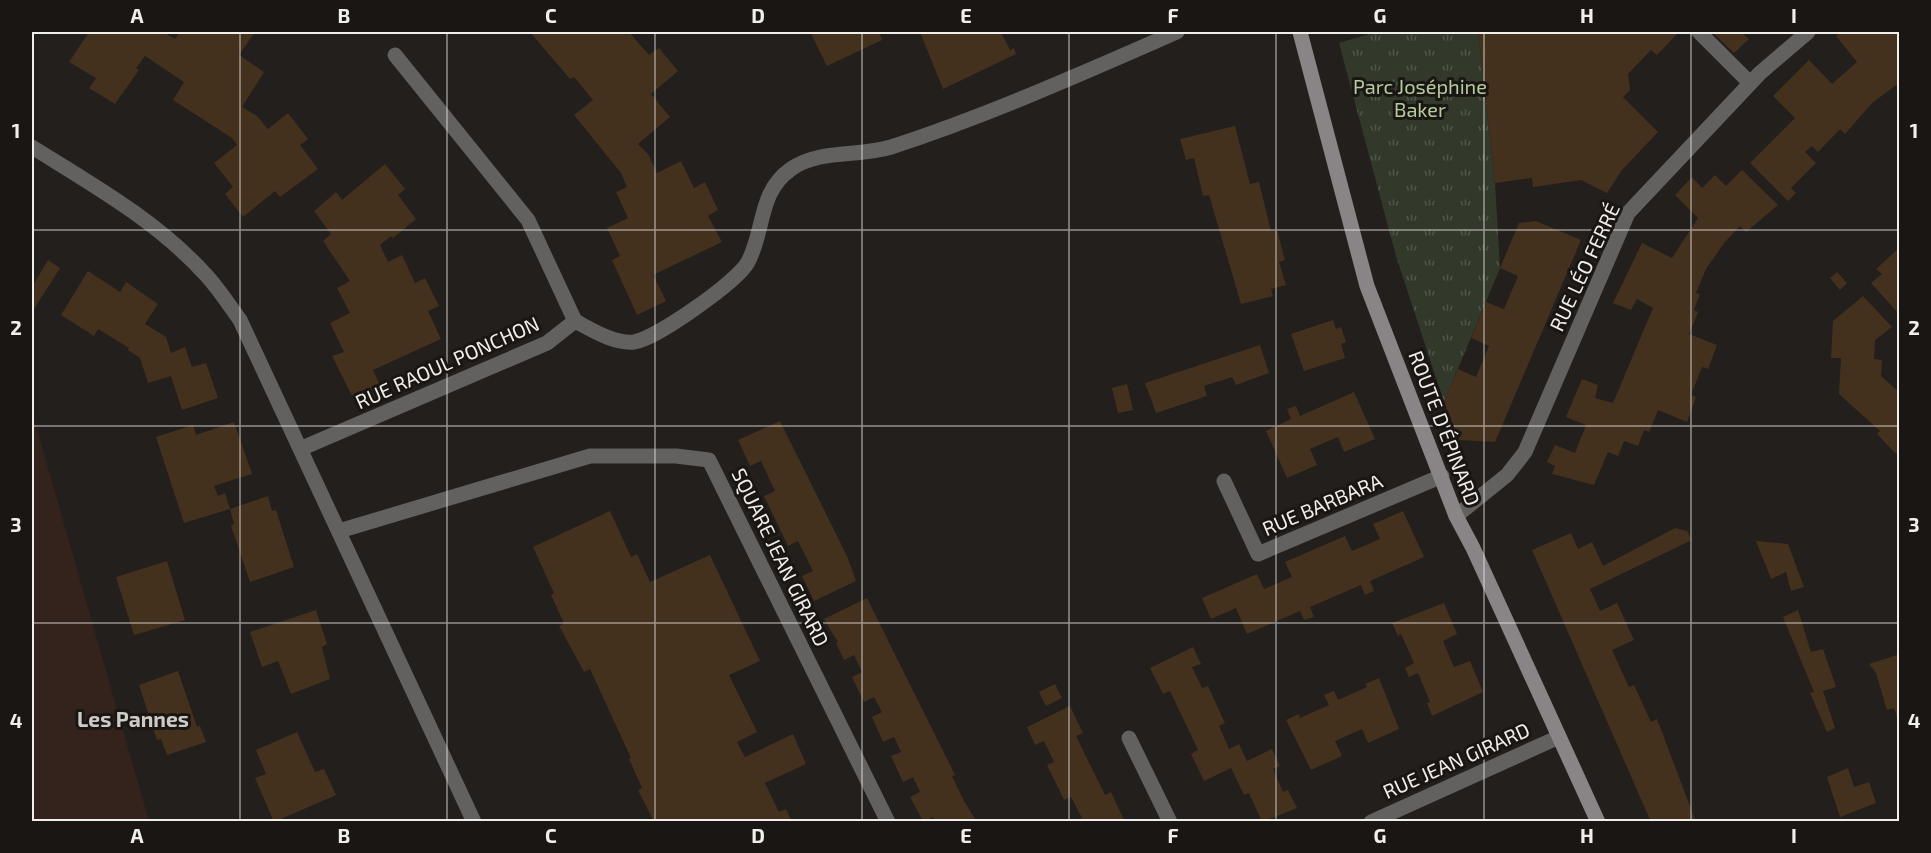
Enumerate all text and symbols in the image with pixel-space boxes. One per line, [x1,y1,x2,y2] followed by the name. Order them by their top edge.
[130,3,144,27] text: A
[338,3,350,27] text: B
[545,3,557,27] text: C
[751,3,765,27] text: D
[960,3,972,27] text: E
[1167,3,1179,27] text: F
[1374,3,1386,27] text: G
[1580,3,1594,27] text: H
[1791,3,1797,27] text: I
[1353,74,1487,121] park label: Parc Joséphine Baker
[12,118,20,142] text: 1
[1910,118,1918,142] text: 1
[1544,199,1624,335] street label: RUE LÉO FERRÉ
[351,311,543,413] street label: RUE RAOUL PONCHON
[10,315,22,339] text: 2
[1908,315,1920,339] text: 2
[1404,347,1486,509] street label: ROUTE D'ÉPINARD
[727,464,835,650] street label: SQUARE JEAN GIRARD
[1258,468,1386,540] street label: RUE BARBARA
[10,512,22,536] text: 3
[1908,512,1920,536] text: 3
[77,706,189,731] district label: Les Pannes
[10,708,23,732] text: 4
[1908,708,1921,732] text: 4
[1379,717,1533,803] street label: RUE JEAN GIRARD
[130,823,144,847] text: A
[338,823,350,847] text: B
[545,823,557,847] text: C
[751,823,765,847] text: D
[960,823,972,847] text: E
[1167,823,1179,847] text: F
[1374,823,1386,847] text: G
[1580,823,1594,847] text: H
[1791,823,1797,847] text: I

